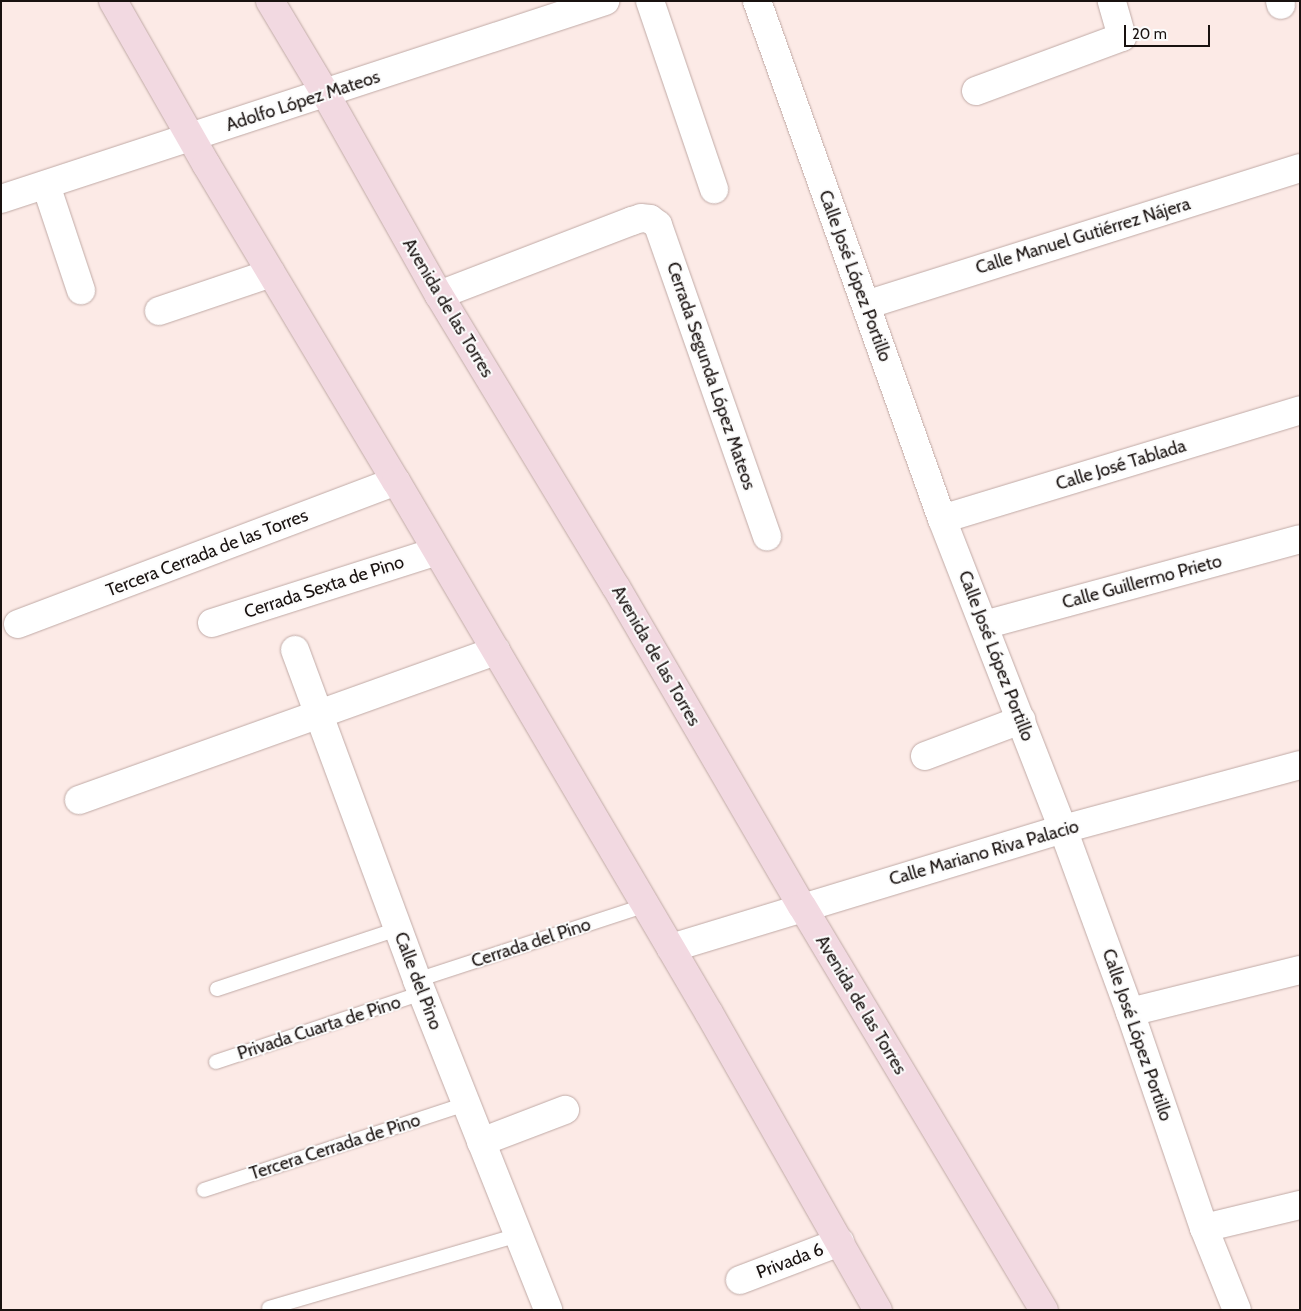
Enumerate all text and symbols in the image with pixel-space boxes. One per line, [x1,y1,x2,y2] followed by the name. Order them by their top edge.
[1126,15,1212,47] scale bar
[1132,25,1167,43] text: 20 m
[223,66,383,136] street label: Adolfo López Mateos
[814,187,896,365] street label: Calle José López Portillo
[973,193,1193,279] street label: Calle Manuel Gutiérrez Nájera
[398,235,498,381] street label: Avenida de las Torres
[662,259,760,493] street label: Cerrada Segunda López Mateos
[1053,435,1189,495] street label: Calle José Tablada
[103,504,311,602] street label: Tercera Cerrada de las Torres
[1060,550,1224,614] street label: Calle Guillermo Prieto
[241,551,407,623] street label: Cerrada Sexta de Pino
[954,568,1038,744] street label: Calle José López Portillo
[607,582,705,730] street label: Avenida de las Torres
[887,816,1081,890] street label: Calle Mariano Riva Palacio
[469,914,593,972] street label: Cerrada del Pino
[389,929,447,1033] street label: Calle del Pino
[811,932,911,1078] street label: Avenida de las Torres
[1097,946,1177,1124] street label: Calle José López Portillo
[235,991,403,1065] street label: Privada Cuarta de Pino
[247,1109,423,1185] street label: Tercera Cerrada de Pino
[753,1238,827,1284] street label: Privada 6

